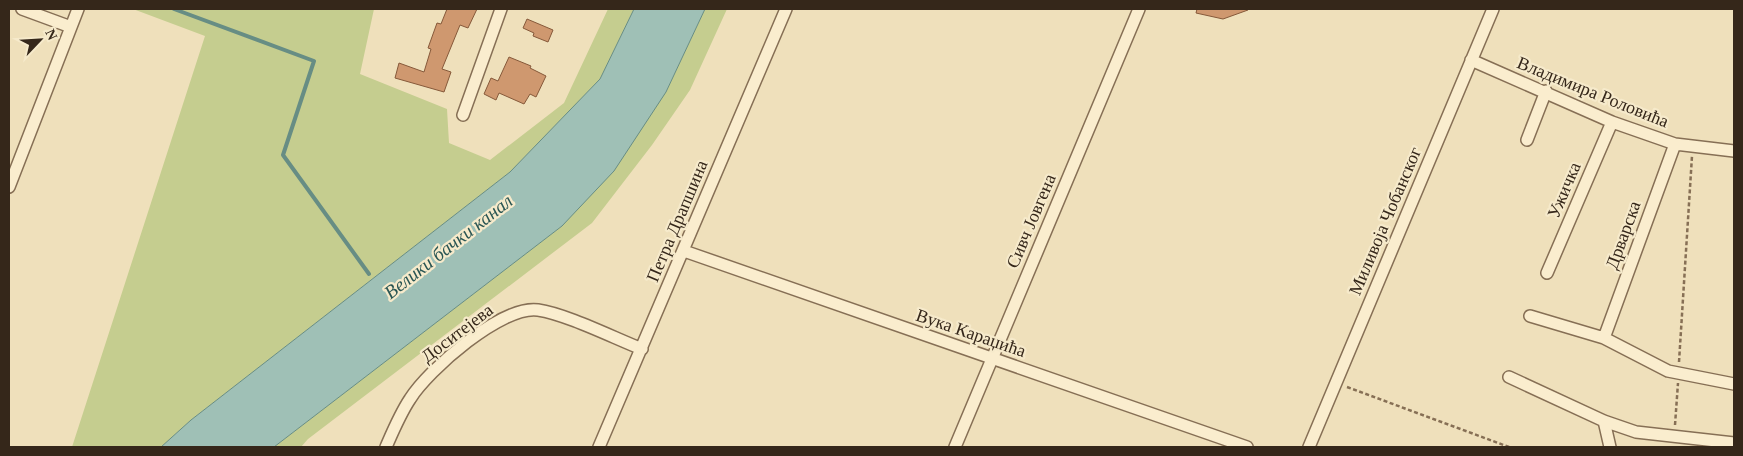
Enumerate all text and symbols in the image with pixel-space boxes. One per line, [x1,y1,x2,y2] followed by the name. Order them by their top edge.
[15,15,65,65] north arrow
[42,27,60,42] text: N
[1514,52,1672,132] street label: Владимира Роловића
[1345,144,1425,298] street label: Миливоја Чобанског
[642,157,712,285] street label: Петра Драпшина
[1543,159,1585,221] street label: Ужичка
[1002,171,1060,271] street label: Сивч Јовгена
[380,190,516,303] water label: Велики бачки канал
[1601,198,1645,272] street label: Дрварска
[417,300,497,366] street label: Доситејева
[914,305,1029,361] street label: Вука Караџића

